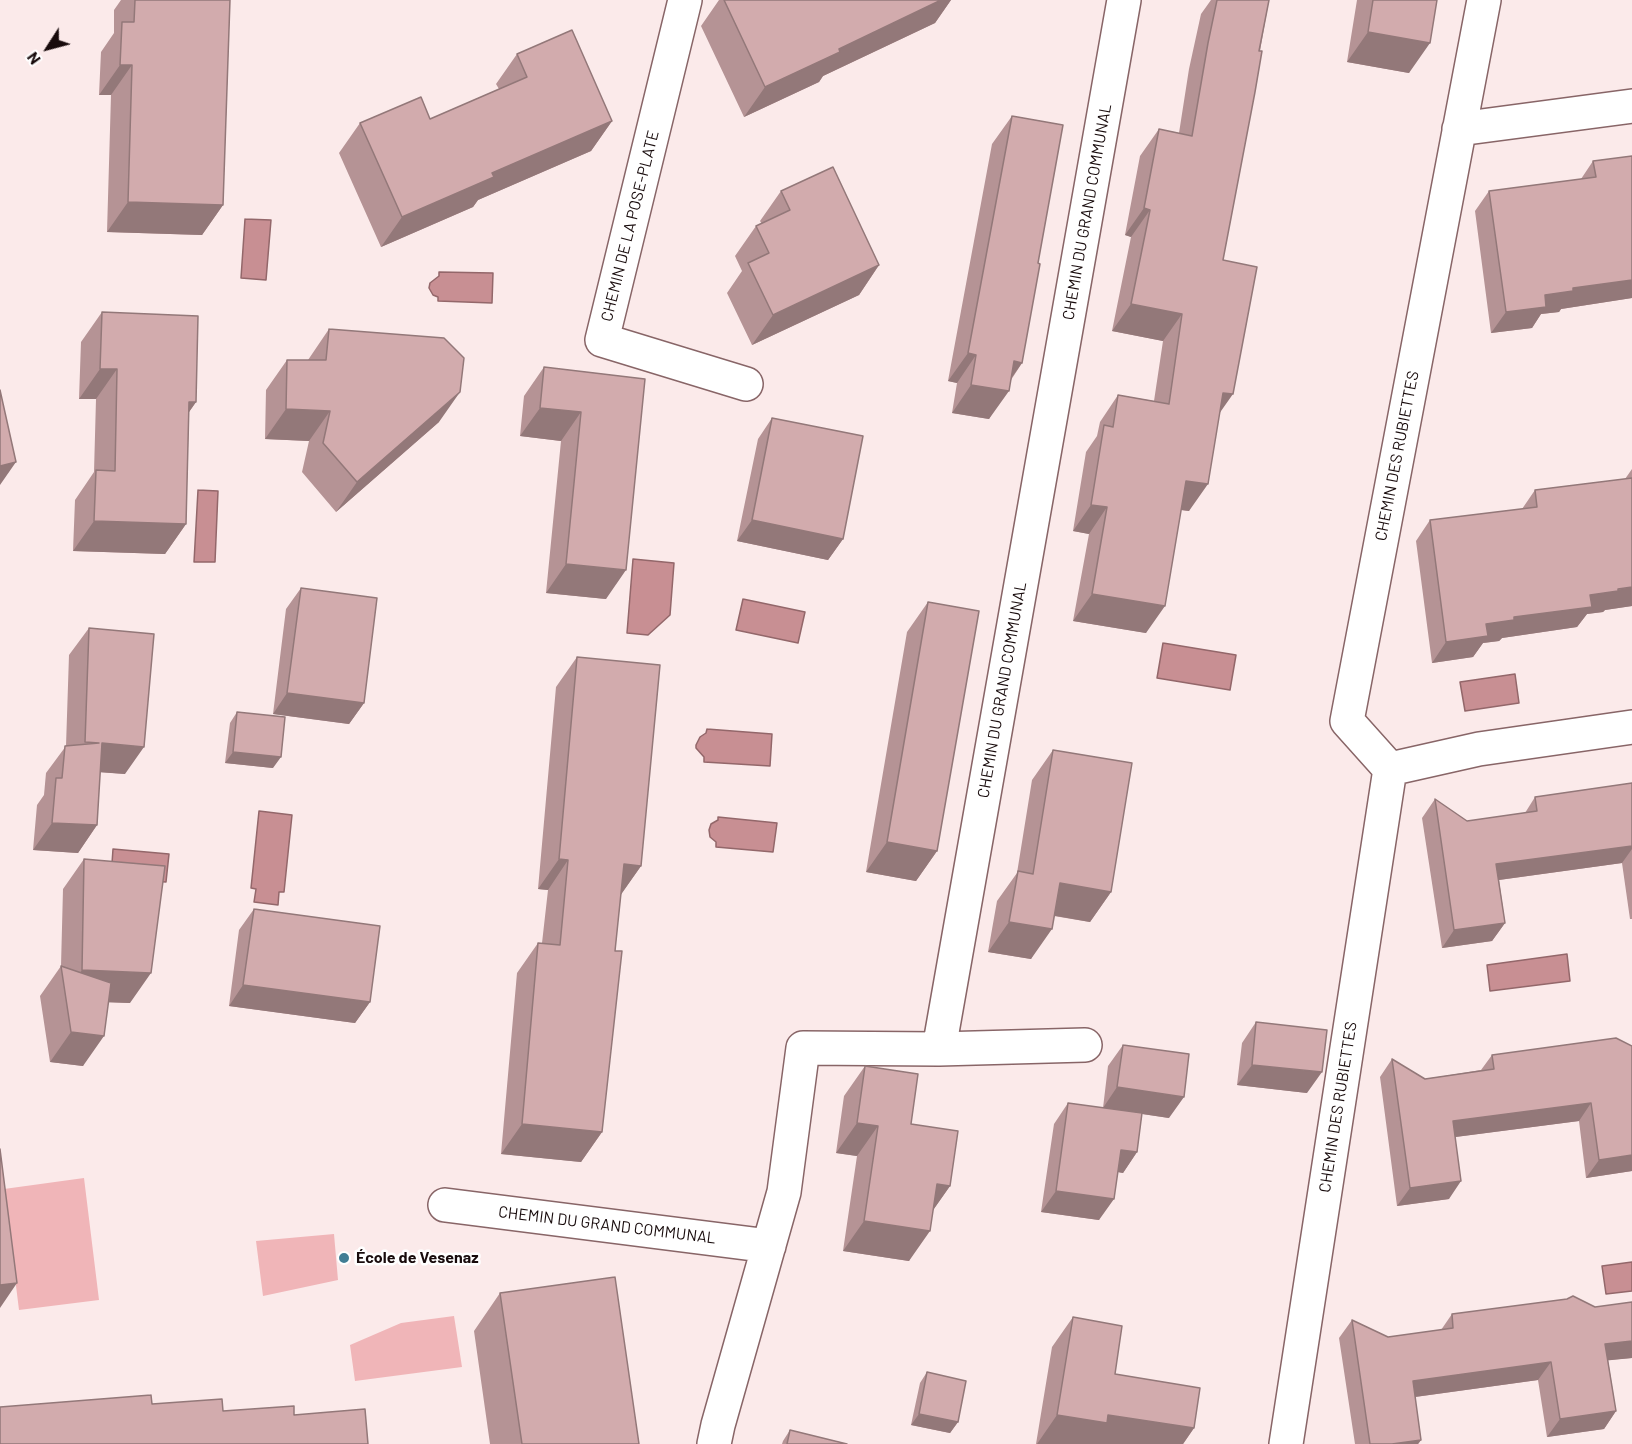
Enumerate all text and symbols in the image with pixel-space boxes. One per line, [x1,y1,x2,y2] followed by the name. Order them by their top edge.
[18,18,78,78] north arrow
[22,49,44,69] text: N
[1059,102,1115,322] street label: CHEMIN DU GRAND COMMUNAL
[597,128,663,324] street label: CHEMIN DE LA POSE-PLATE
[1371,369,1423,543] street label: CHEMIN DES RUBIETTES
[974,580,1030,800] street label: CHEMIN DU GRAND COMMUNAL
[1315,1020,1361,1194] street label: CHEMIN DES RUBIETTES
[497,1202,717,1248] street label: CHEMIN DU GRAND COMMUNAL
[356,1248,478,1268] place label: École de Vesenaz
[337,1251,351,1265] marker: École de Vesenaz

